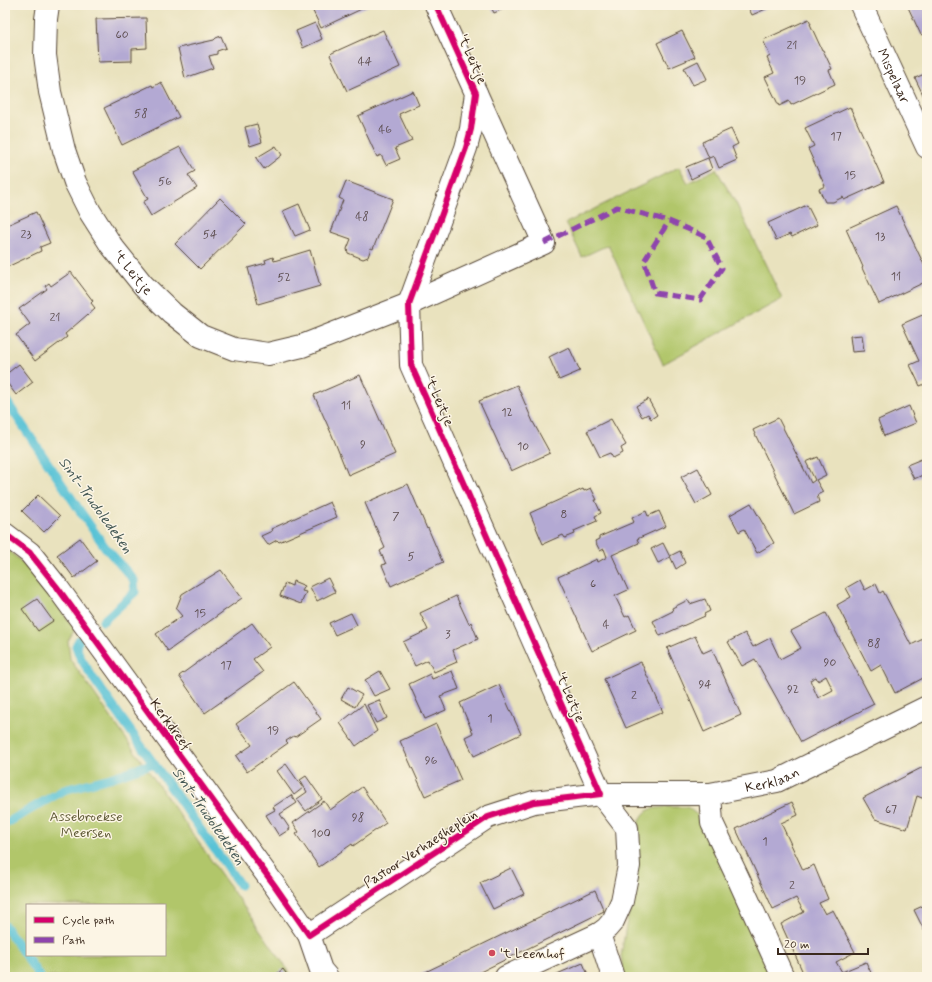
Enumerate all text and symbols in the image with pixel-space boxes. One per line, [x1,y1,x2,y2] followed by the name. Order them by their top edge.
[115,27,129,43] house number: 60
[453,32,491,87] street label: 't Leitje
[786,38,798,54] house number: 21
[872,46,914,107] street label: Mispelaar
[358,54,372,70] house number: 44
[794,73,806,89] house number: 19
[134,106,148,122] house number: 58
[378,122,392,138] house number: 46
[830,129,842,145] house number: 17
[844,168,856,184] house number: 15
[158,174,172,190] house number: 56
[355,209,369,225] house number: 48
[21,227,31,243] house number: 23
[203,227,217,243] house number: 54
[875,229,885,245] house number: 13
[109,247,156,300] street label: 't Leitje
[891,269,901,285] house number: 11
[277,270,291,286] house number: 52
[49,310,61,326] house number: 21
[420,374,458,429] street label: 't Leitje
[341,398,351,414] house number: 11
[501,405,513,421] house number: 12
[360,437,366,453] house number: 9
[517,439,529,455] house number: 10
[53,453,137,558] water label: Sint-Trudoledeken
[561,507,567,523] house number: 8
[392,509,400,525] house number: 7
[407,549,415,565] house number: 5
[590,576,596,592] house number: 6
[194,606,206,622] house number: 15
[603,617,610,633] house number: 4
[445,627,451,643] house number: 3
[867,636,881,652] house number: 88
[824,655,837,671] house number: 90
[220,658,232,674] house number: 17
[551,670,589,725] street label: 't Leitje
[698,677,712,693] house number: 94
[787,682,799,698] house number: 92
[631,688,637,704] house number: 2
[145,695,195,754] street label: Kerkdreef
[487,711,493,727] house number: 1
[267,723,279,739] house number: 19
[425,753,438,769] house number: 96
[744,763,803,797] street label: Kerklaan
[167,764,250,870] water label: Sint-Trudoledeken
[885,802,897,818] house number: 67
[360,805,482,894] street label: Pastoor Verhaegheplein
[49,808,123,842] park label: Assebroekse Meersen
[352,810,364,826] house number: 98
[311,826,331,842] house number: 100
[762,834,768,850] house number: 1
[789,878,795,894] house number: 2
[26,904,166,956] legend
[62,913,114,929] text: Cycle path
[778,930,868,956] scale bar
[62,933,85,949] text: Path
[784,937,810,953] text: 20 m
[500,945,565,963] place label: 't Leenhof
[487,948,497,958] marker: 't Leenhof

